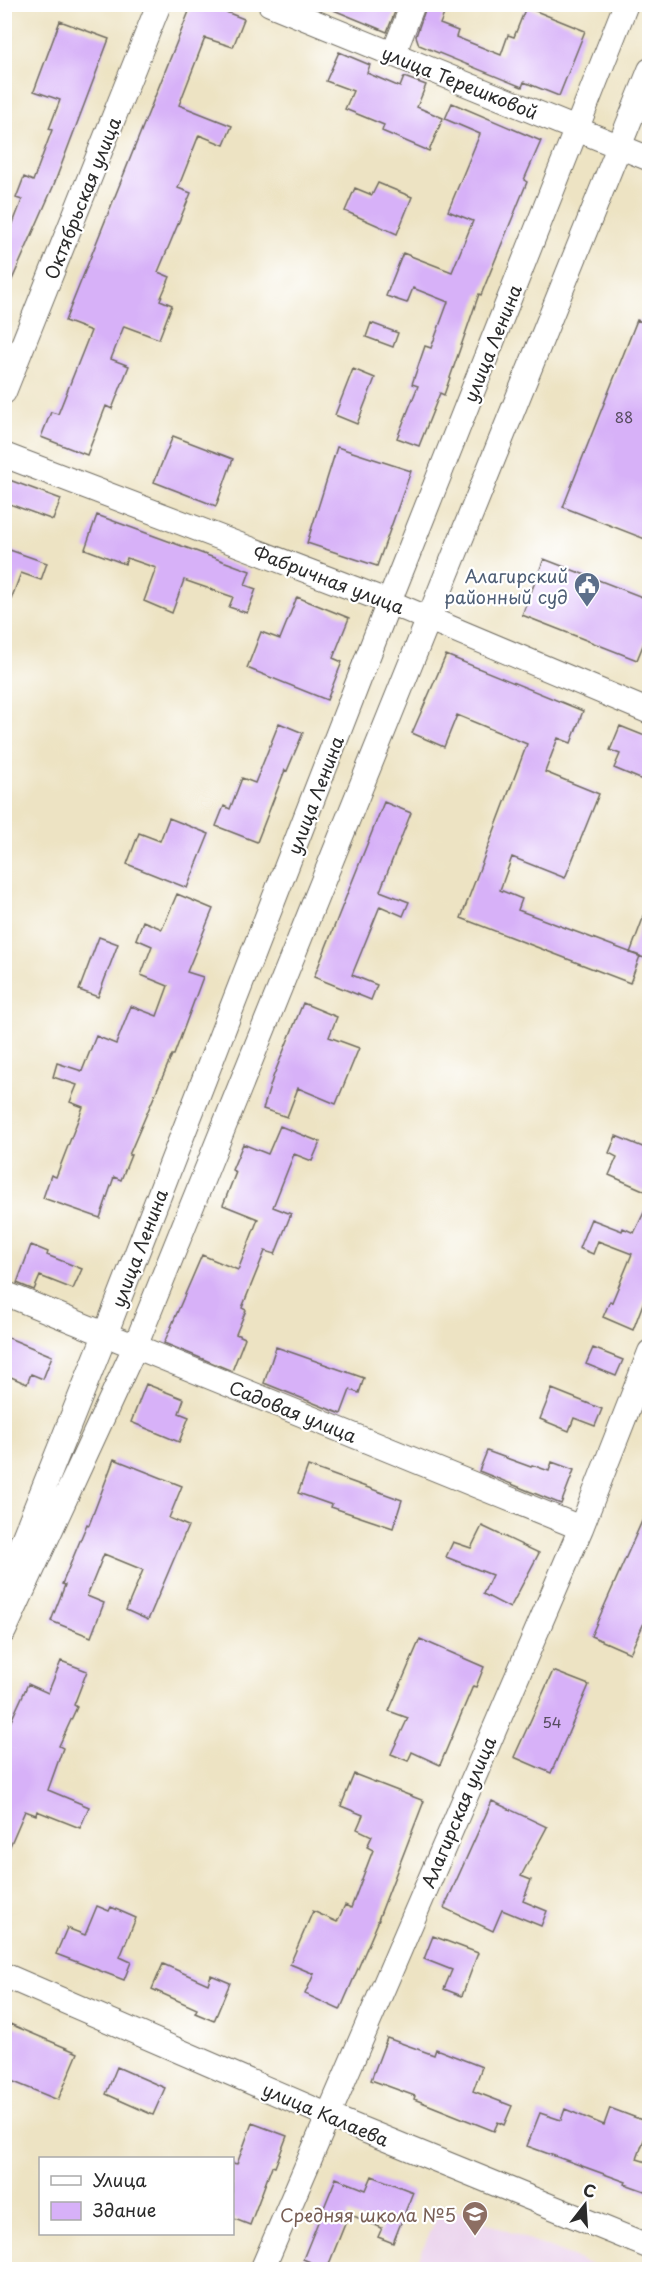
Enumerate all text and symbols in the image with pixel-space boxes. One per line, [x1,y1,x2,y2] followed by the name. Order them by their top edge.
[378,38,542,126] street label: улица Терешковой
[37,112,127,283] street label: Октябрьская улица
[456,279,528,406] street label: улица Ленина
[615,405,633,428] house number: 88
[250,538,409,620] street label: Фабричная улица
[444,562,568,610] place label: Алагирский районный суд
[572,570,602,608] public building icon: Алагирский районный суд
[280,731,350,858] street label: улица Ленина
[104,1184,174,1311] street label: улица Ленина
[225,1373,361,1449] street label: Садовая улица
[542,1710,562,1733] house number: 54
[414,1732,502,1892] street label: Алагирская улица
[259,2075,394,2153] street label: улица Калаева
[39,2157,234,2235] legend
[93,2166,147,2193] text: Улица
[555,2175,615,2235] north arrow
[580,2176,599,2203] text: С
[93,2196,156,2223] text: Здание
[460,2199,490,2237] school or university icon: Средняя школа №5
[280,2201,456,2228] place label: Средняя школа №5

